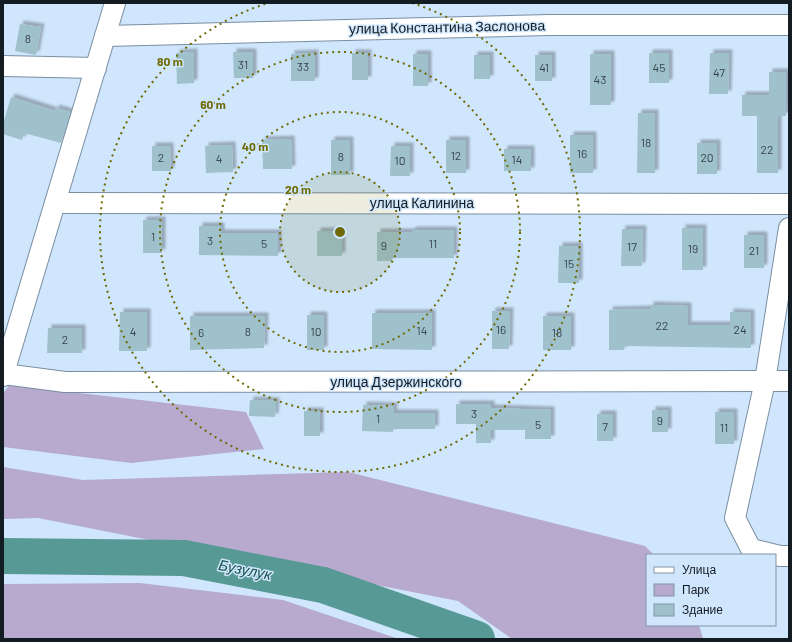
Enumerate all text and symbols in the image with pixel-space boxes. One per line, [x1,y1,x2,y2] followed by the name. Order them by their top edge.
[349,16,545,37] street label: улица Константина Заслонова
[25,31,31,45] house number: 8
[157,54,183,68] text: 80 m
[238,57,248,71] house number: 31
[297,59,309,73] house number: 33
[539,60,549,74] house number: 41
[653,60,665,74] house number: 45
[713,65,725,79] house number: 47
[594,72,606,86] house number: 43
[200,97,226,111] text: 60 m
[641,135,651,149] house number: 18
[242,139,268,153] text: 40 m
[761,142,773,156] house number: 22
[577,146,587,160] house number: 16
[451,148,461,162] house number: 12
[338,149,344,163] house number: 8
[158,150,164,164] house number: 2
[700,150,714,164] house number: 20
[216,151,222,165] house number: 4
[512,152,522,166] house number: 14
[395,153,405,167] house number: 10
[285,182,311,196] text: 20 m
[370,194,474,211] street label: улица Калинина
[333,225,347,239] centre of rings
[151,229,155,243] house number: 1
[207,233,213,247] house number: 3
[261,236,267,250] house number: 5
[429,236,437,250] house number: 11
[381,238,387,252] house number: 9
[627,239,637,253] house number: 17
[688,241,698,255] house number: 19
[749,243,759,257] house number: 21
[564,256,574,270] house number: 15
[656,318,668,332] house number: 22
[496,322,506,336] house number: 16
[733,322,747,336] house number: 24
[417,323,427,337] house number: 14
[130,324,136,338] house number: 4
[245,324,251,338] house number: 8
[311,324,321,338] house number: 10
[198,325,204,339] house number: 6
[552,325,562,339] house number: 18
[62,332,68,346] house number: 2
[330,373,462,390] street label: улица Дзержинского
[471,406,477,420] house number: 3
[376,411,380,425] house number: 1
[657,413,663,427] house number: 9
[535,417,541,431] house number: 5
[602,419,608,433] house number: 7
[720,420,728,434] house number: 11
[646,554,776,626] legend
[217,555,274,583] water label: Бузулук
[682,562,716,577] text: Улица
[682,582,710,597] text: Парк
[682,602,723,617] text: Здание

